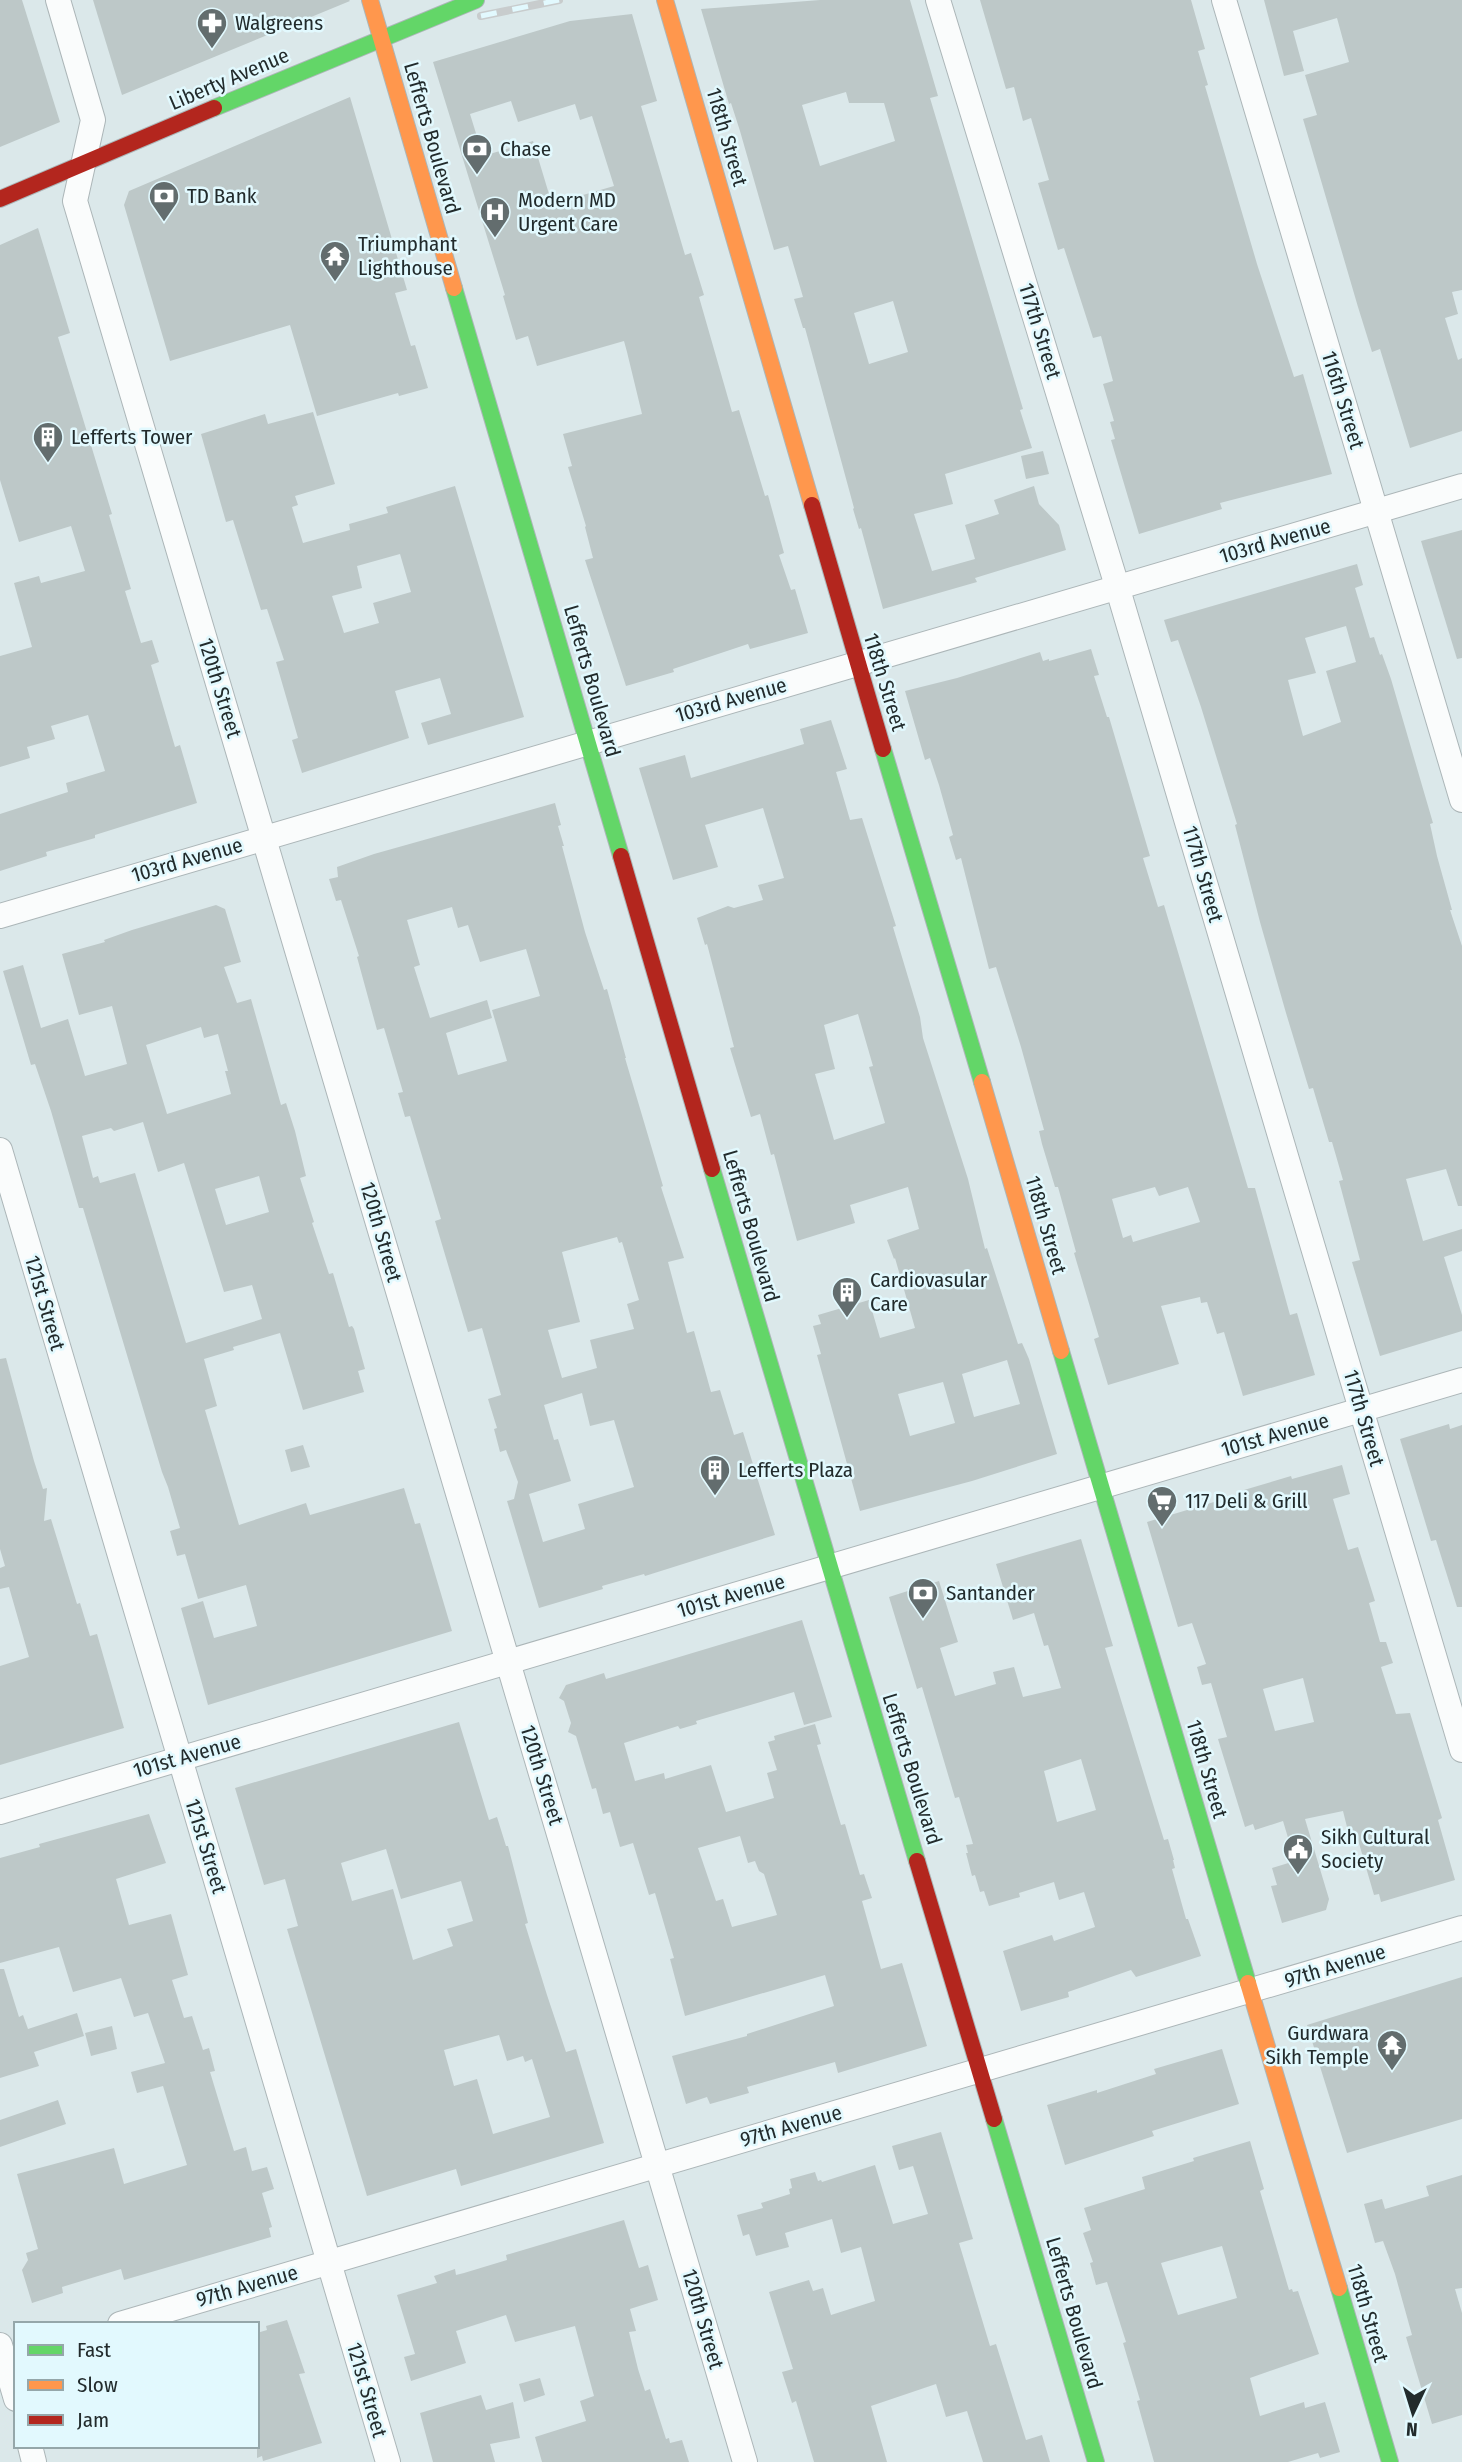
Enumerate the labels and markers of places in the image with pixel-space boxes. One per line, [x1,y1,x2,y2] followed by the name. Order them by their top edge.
[195,6,229,50] pharmacy icon: Walgreens
[235,10,323,36] place label: Walgreens
[460,132,494,176] bank icon: Chase
[500,136,551,162] place label: Chase
[147,179,181,223] bank icon: TD Bank
[187,183,257,209] place label: TD Bank
[518,187,618,237] place label: Modern MD Urgent Care
[478,195,512,239] hospital icon: Modern MD Urgent Care
[358,231,457,281] place label: Triumphant Lighthouse
[318,239,352,283] temple icon: Triumphant Lighthouse
[31,420,65,464] building icon: Lefferts Tower
[71,424,193,450] place label: Lefferts Tower
[870,1267,988,1317] place label: Cardiovasular Care
[830,1275,864,1319] building icon: Cardiovasular Care
[698,1453,732,1497] building icon: Lefferts Plaza
[738,1457,853,1483] place label: Lefferts Plaza
[1145,1484,1179,1528] supermarket icon: 117 Deli & Grill
[1185,1488,1308,1514] place label: 117 Deli & Grill
[906,1576,940,1620] bank icon: Santander
[946,1580,1035,1606] place label: Santander
[1321,1824,1430,1874] place label: Sikh Cultural Society
[1281,1832,1315,1876] public building icon: Sikh Cultural Society
[1265,2020,1369,2070] place label: Gurdwara Sikh Temple
[1375,2028,1409,2072] temple icon: Gurdwara Sikh Temple

